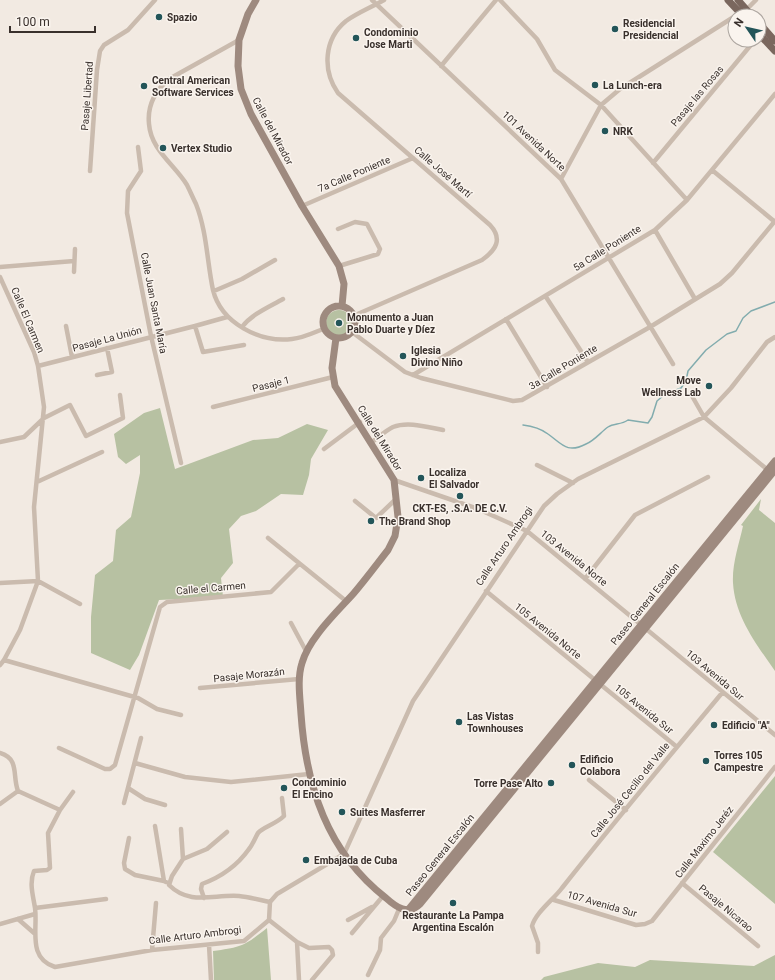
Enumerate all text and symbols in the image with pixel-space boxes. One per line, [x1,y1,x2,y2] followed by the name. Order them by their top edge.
[10,8,95,34] scale bar
[727,8,767,48] north arrow
[154,12,164,22] marker: Spazio
[167,12,198,23] place label: Spazio
[16,15,50,29] text: 100 m
[732,16,747,30] text: N
[623,18,679,41] place label: Residencial Presidencial
[610,24,620,34] marker: Residencial Presidencial
[364,27,419,50] place label: Condominio Jose Marti
[351,33,361,43] marker: Condominio Jose Marti
[79,61,95,131] street label: Pasaje Libertad
[668,63,726,129] street label: Pasaje las Rosas
[152,75,234,98] place label: Central American Software Services
[590,80,600,90] marker: La Lunch-era
[603,80,662,91] place label: La Lunch-era
[139,81,149,91] marker: Central American Software Services
[251,95,296,167] street label: Calle del Mirador
[500,109,568,173] street label: 101 Avenida Norte
[600,126,610,136] marker: NRK
[613,126,633,137] place label: NRK
[158,143,168,153] marker: Vertex Studio
[171,143,232,154] place label: Vertex Studio
[412,144,474,200] street label: Calle José Martí
[316,154,392,194] street label: 7a Calle Poniente
[571,223,643,273] street label: 5a Calle Poniente
[139,252,169,354] street label: Calle Juan Santa María
[9,286,47,354] street label: Calle El Carmen
[347,312,435,335] place label: Monumento a Juan Pablo Duarte y Díez
[334,318,344,328] marker: Monumento a Juan Pablo Duarte y Díez
[71,324,143,354] street label: Pasaje La Unión
[527,342,599,392] street label: 3a Calle Poniente
[411,345,463,368] place label: Iglesia Divino Niño
[398,351,408,361] marker: Iglesia Divino Niño
[251,374,291,394] street label: Pasaje 1
[642,375,702,398] place label: Move Wellness Lab
[704,381,714,391] marker: Move Wellness Lab
[355,403,405,473] street label: Calle del Mirador
[429,467,480,490] place label: Localiza El Salvador
[416,473,426,483] marker: Localiza El Salvador
[455,491,465,501] marker: CKT-ES, .S.A. DE C.V.
[413,503,508,515] place label: CKT-ES, .S.A. DE C.V.
[473,504,535,588] street label: Calle Arturo Ambrogi
[366,516,376,526] marker: The Brand Shop
[379,516,451,527] place label: The Brand Shop
[539,528,609,588] street label: 103 Avenida Norte
[609,561,681,647] street label: Paseo General Escalón
[176,579,246,597] street label: Calle el Carmen
[513,601,583,661] street label: 105 Avenida Norte
[684,648,747,703] street label: 103 Avenida Sur
[213,666,285,684] street label: Pasaje Morazán
[613,682,676,736] street label: 105 Avenida Sur
[467,711,523,734] place label: Las Vistas Townhouses
[454,717,464,727] marker: Las Vistas Townhouses
[709,720,719,730] marker: Edificio "A"
[722,720,770,731] place label: Edificio "A"
[588,740,672,840] street label: Calle José Cecilio del Valle
[714,750,764,773] place label: Torres 105 Campestre
[580,754,621,777] place label: Edificio Colabora
[701,756,711,766] marker: Torres 105 Campestre
[567,760,577,770] marker: Edificio Colabora
[292,777,347,800] place label: Condominio El Encino
[474,778,543,789] place label: Torre Pase Alto
[546,778,556,788] marker: Torre Pase Alto
[279,783,289,793] marker: Condominio El Encino
[673,804,735,880] street label: Calle Maximo Jeréz
[337,807,347,817] marker: Suites Masferrer
[350,807,426,818] place label: Suites Masferrer
[404,812,476,898] street label: Paseo General Escalón
[301,855,311,865] marker: Embajada de Cuba
[314,855,398,866] place label: Embajada de Cuba
[697,882,755,934] street label: Pasaje Nicarao
[566,889,639,919] street label: 107 Avenida Sur
[448,898,458,908] marker: Restaurante La Pampa Argentina Escalón
[402,910,504,933] place label: Restaurante La Pampa Argentina Escalón
[148,924,242,946] street label: Calle Arturo Ambrogi

